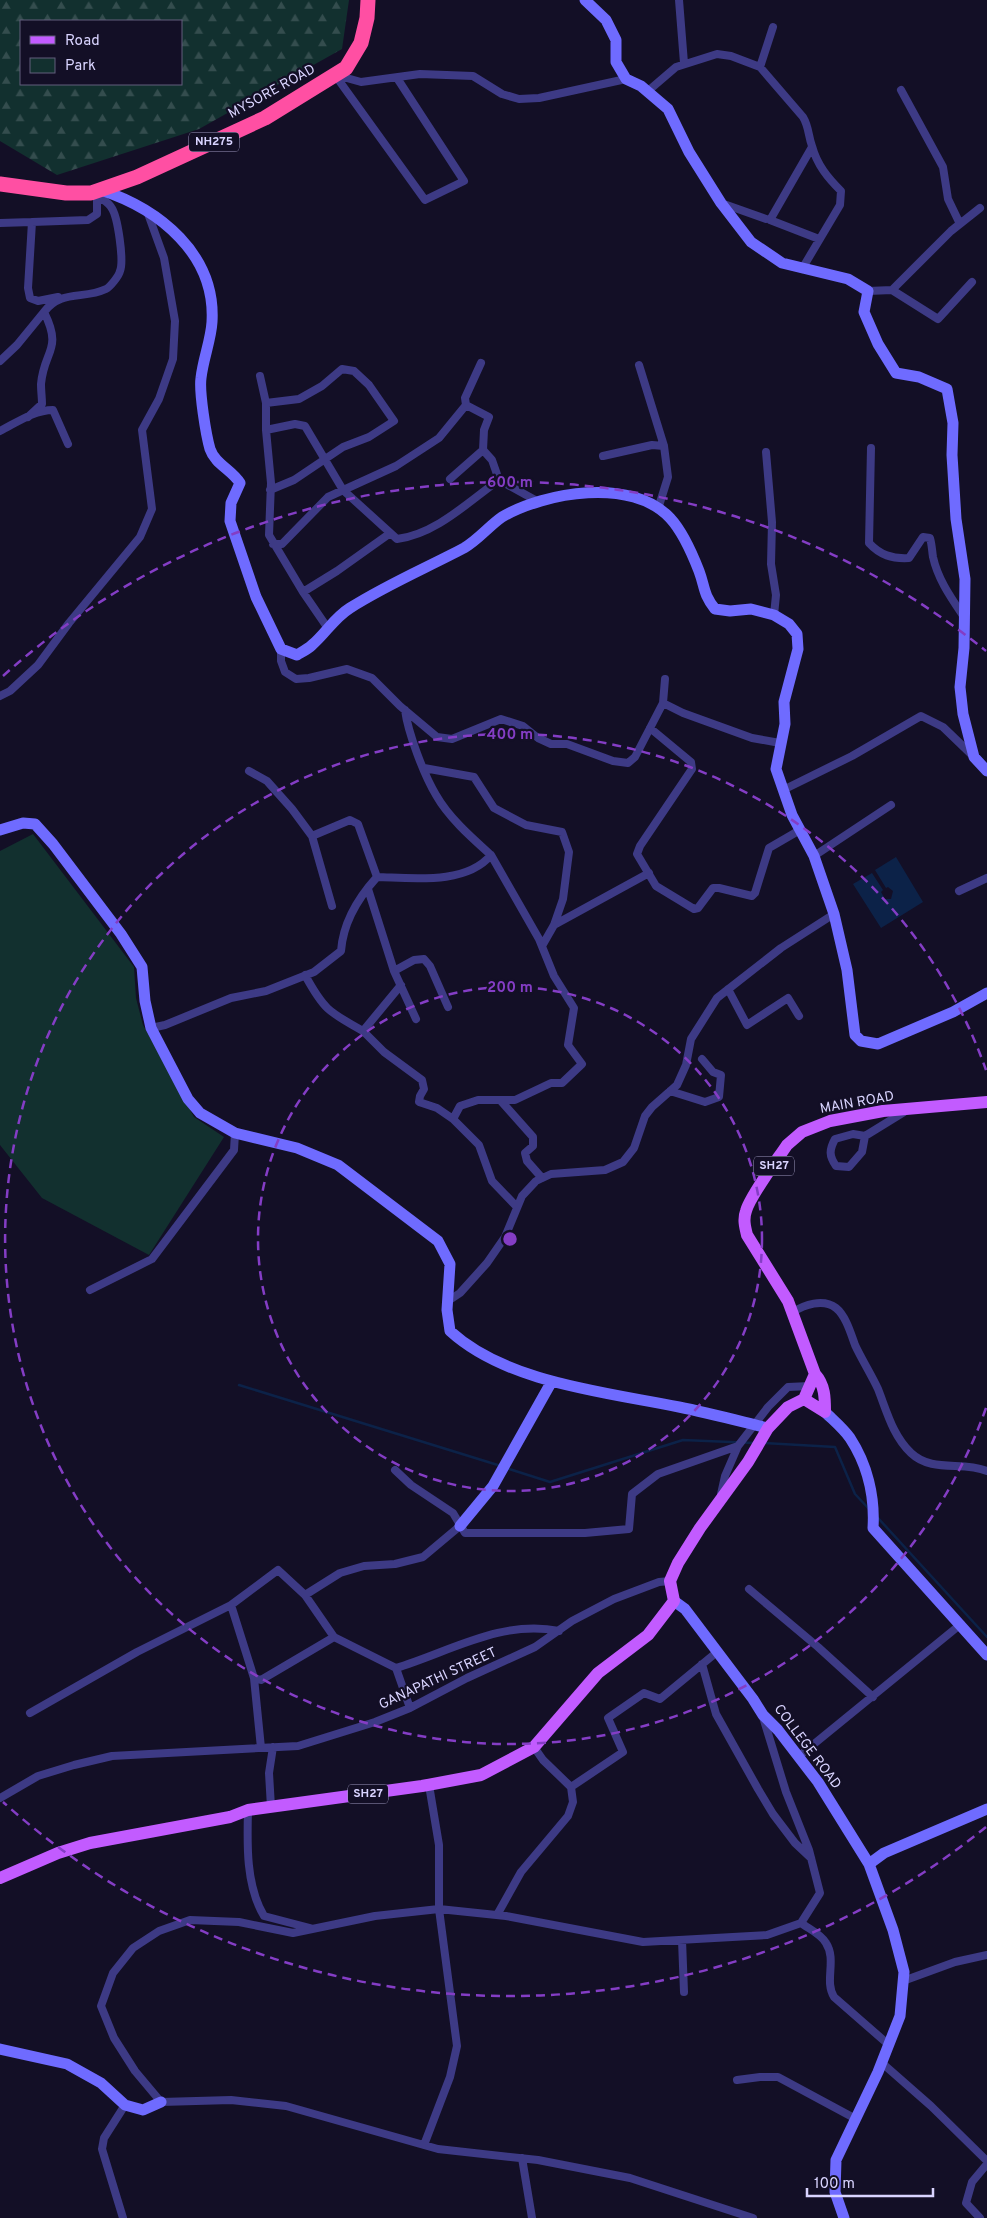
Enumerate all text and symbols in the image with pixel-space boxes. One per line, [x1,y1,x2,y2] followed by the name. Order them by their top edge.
[20,20,182,85] legend
[65,32,100,51] text: Road
[65,57,96,76] text: Park
[226,61,318,123] street label: MYSORE ROAD
[189,132,239,152] road number: NH275
[487,474,533,493] text: 600 m
[487,726,533,745] text: 400 m
[487,979,533,998] text: 200 m
[819,1088,895,1118] street label: MAIN ROAD
[754,1156,794,1176] road number: SH27
[501,1230,519,1248] centre of rings
[376,1644,500,1714] street label: GANAPATHI STREET
[770,1701,844,1793] street label: COLLEGE ROAD
[348,1785,388,1804] road number: SH27
[807,2166,933,2198] scale bar
[814,2175,855,2194] text: 100 m

